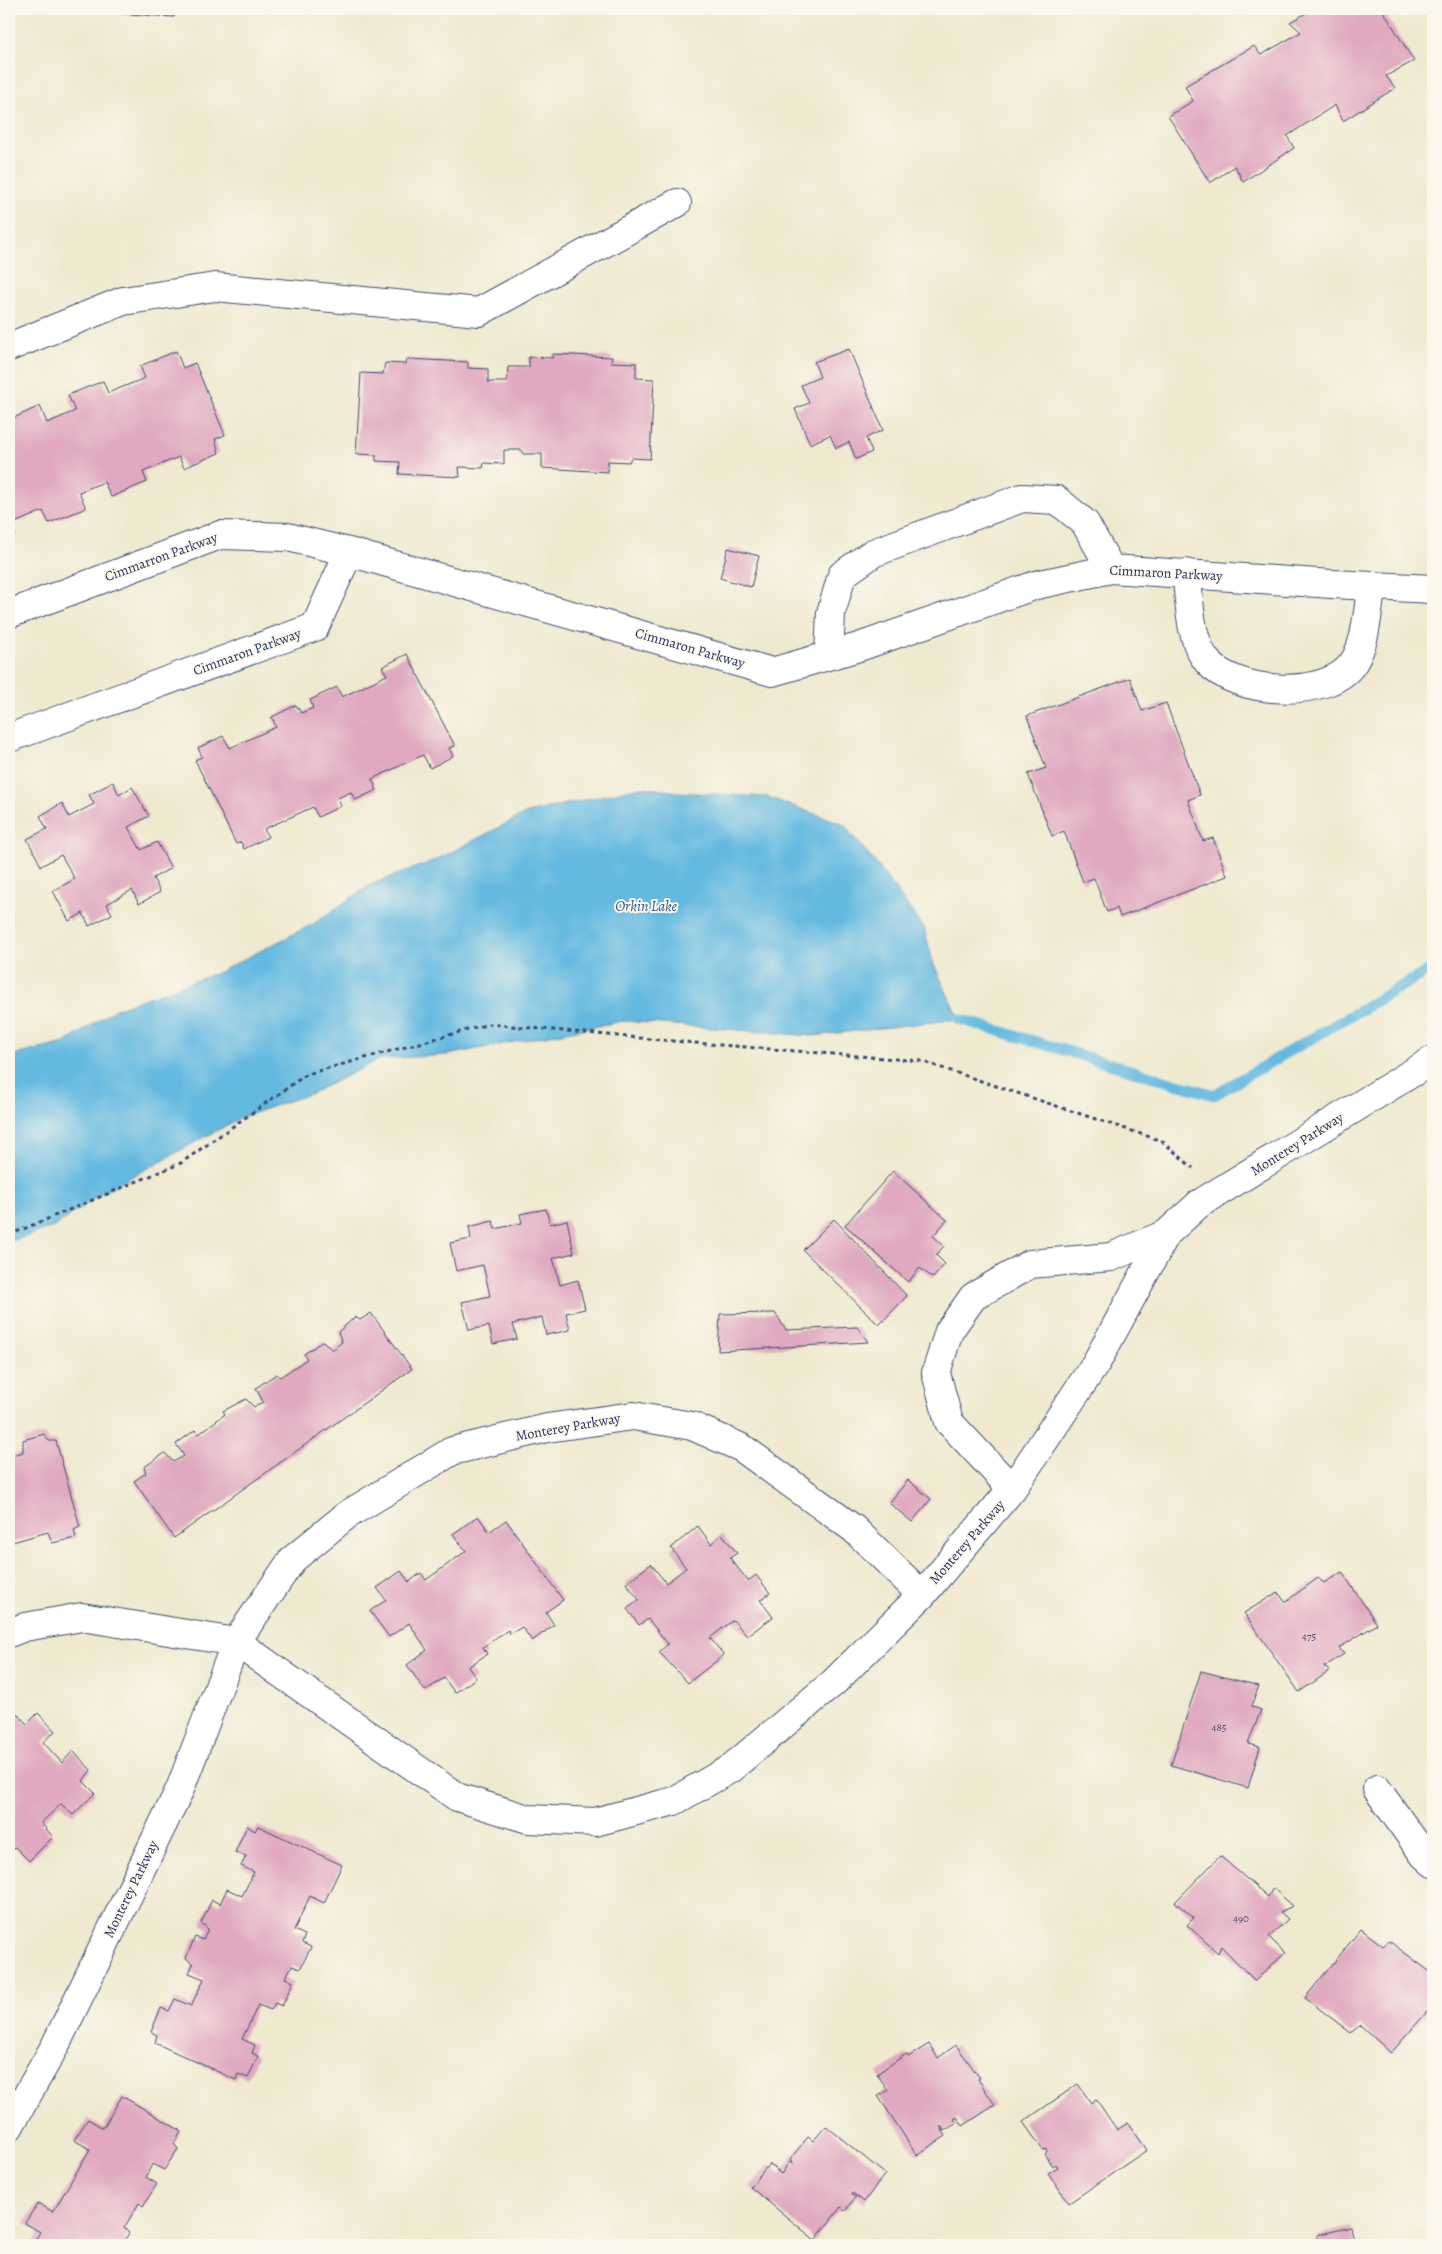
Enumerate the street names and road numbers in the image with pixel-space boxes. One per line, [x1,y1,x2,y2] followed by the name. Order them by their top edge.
[102,528,221,586] street label: Cimmarron Parkway
[1109,561,1224,585] street label: Cimmaron Parkway
[191,623,304,680] street label: Cimmaron Parkway
[633,623,748,673] street label: Cimmaron Parkway
[1247,1107,1348,1180] street label: Monterey Parkway
[514,1408,623,1446] street label: Monterey Parkway
[925,1495,1009,1588] street label: Monterey Parkway
[99,1837,163,1941] street label: Monterey Parkway

